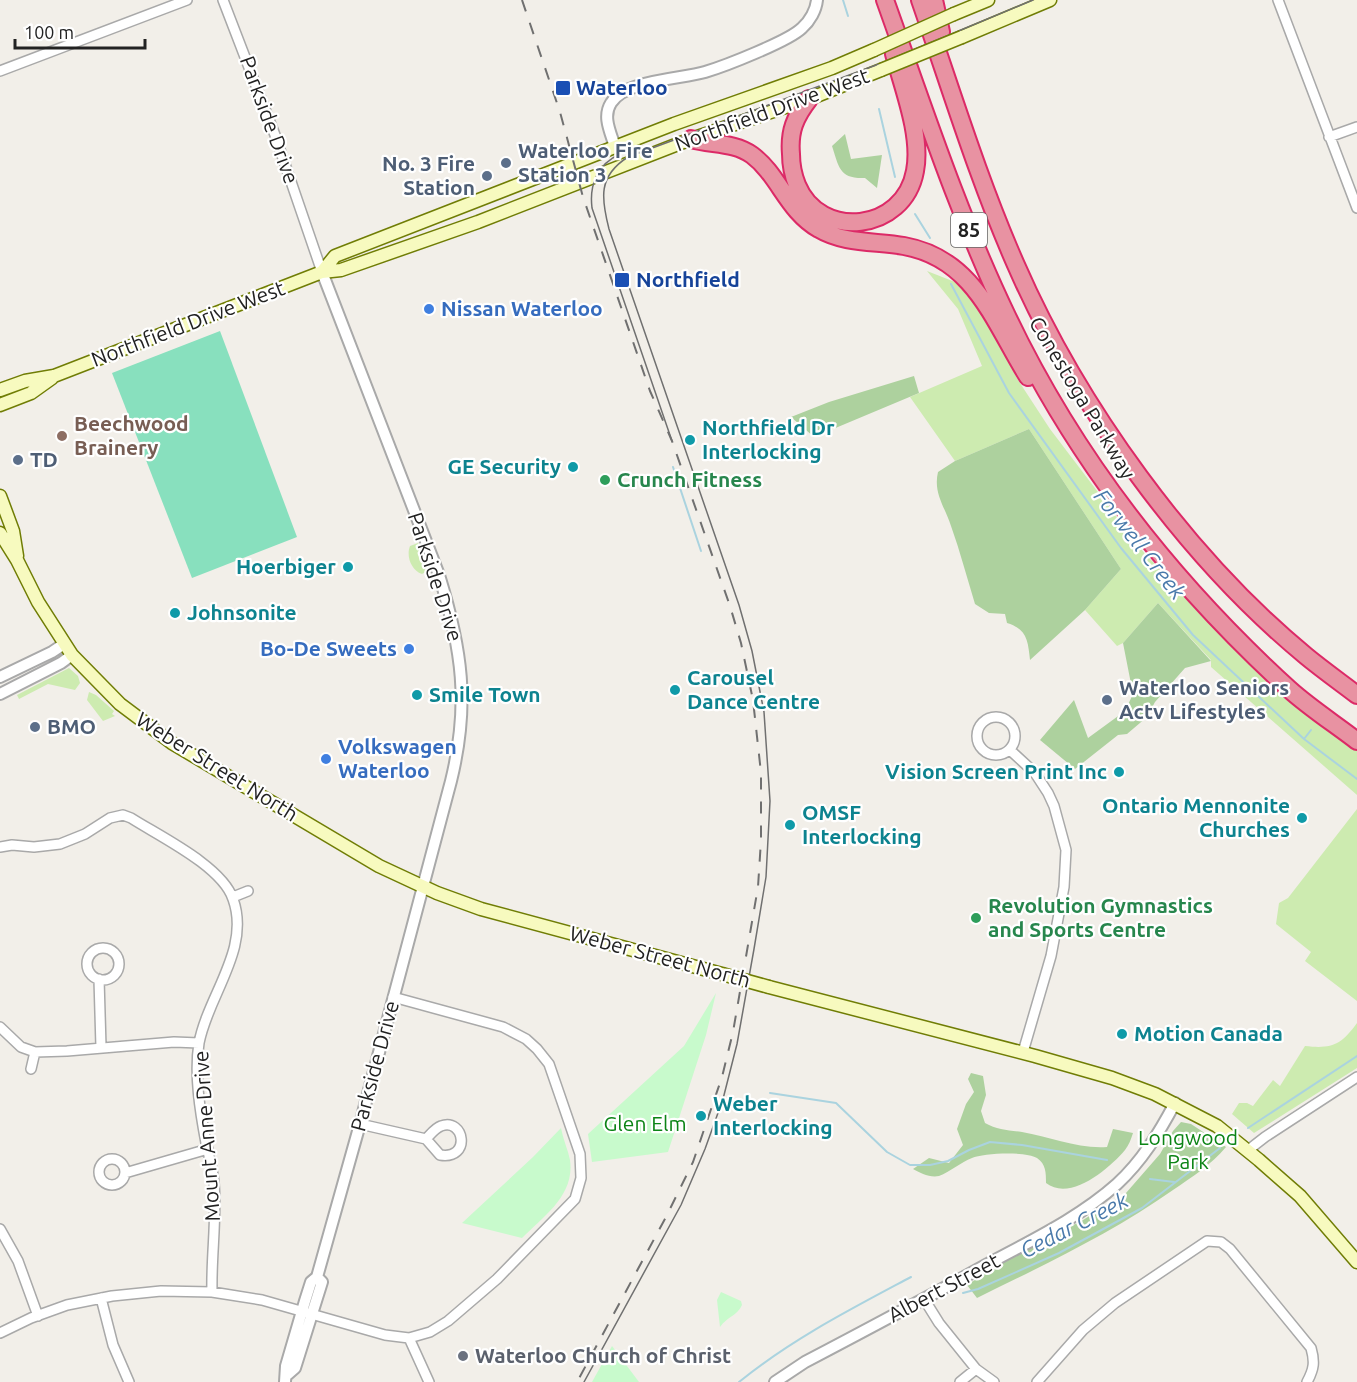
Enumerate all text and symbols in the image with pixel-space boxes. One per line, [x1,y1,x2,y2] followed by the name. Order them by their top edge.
[15,12,146,50] scale bar
[24,22,74,42] text: 100 m
[236,52,304,187] street label: Parkside Drive
[671,63,872,155] street label: Northfield Drive West
[576,75,668,99] place label: Waterloo
[554,79,572,97] marker: Waterloo
[518,138,653,186] place label: Waterloo Fire Station 3
[382,151,475,199] place label: No. 3 Fire Station
[499,156,513,170] marker: Waterloo Fire Station 3
[480,169,494,183] marker: No. 3 Fire Station
[951,213,987,247] road number: 85
[636,267,740,291] place label: Northfield
[613,271,631,289] marker: Northfield
[88,275,288,371] street label: Northfield Drive West
[441,296,603,320] place label: Nissan Waterloo
[422,302,436,316] marker: Nissan Waterloo
[1025,312,1141,483] street label: Conestoga Parkway
[74,411,189,459] place label: Beechwood Brainery
[702,415,835,463] place label: Northfield Dr Interlocking
[55,429,69,443] marker: Beechwood Brainery
[683,433,697,447] marker: Northfield Dr Interlocking
[30,447,58,471] place label: TD
[11,453,25,467] marker: TD
[448,454,561,478] place label: GE Security
[566,460,580,474] marker: GE Security
[617,467,762,491] place label: Crunch Fitness
[598,473,612,487] marker: Crunch Fitness
[1090,484,1192,604] water label: Forwell Creek
[404,509,468,644] street label: Parkside Drive
[236,554,336,578] place label: Hoerbiger
[341,560,355,574] marker: Hoerbiger
[187,600,297,624] place label: Johnsonite
[168,606,182,620] marker: Johnsonite
[260,636,397,660] place label: Bo-De Sweets
[402,642,416,656] marker: Bo-De Sweets
[687,665,820,713] place label: Carousel Dance Centre
[1119,675,1289,723] place label: Waterloo Seniors Actv Lifestyles
[429,682,541,706] place label: Smile Town
[668,683,682,697] marker: Carousel Dance Centre
[410,688,424,702] marker: Smile Town
[1100,693,1114,707] marker: Waterloo Seniors Actv Lifestyles
[132,707,303,826] street label: Weber Street North
[47,714,96,738] place label: BMO
[28,720,42,734] marker: BMO
[338,734,457,782] place label: Volkswagen Waterloo
[319,752,333,766] marker: Volkswagen Waterloo
[885,759,1107,783] place label: Vision Screen Print Inc
[1112,765,1126,779] marker: Vision Screen Print Inc
[1102,793,1290,841] place label: Ontario Mennonite Churches
[802,800,922,848] place label: OMSF Interlocking
[1295,811,1309,825] marker: Ontario Mennonite Churches
[783,818,797,832] marker: OMSF Interlocking
[988,893,1213,941] place label: Revolution Gymnastics and Sports Centre
[969,911,983,925] marker: Revolution Gymnastics and Sports Centre
[567,920,753,992] street label: Weber Street North
[345,998,403,1134] street label: Parkside Drive
[1134,1021,1283,1045] place label: Motion Canada
[1115,1027,1129,1041] marker: Motion Canada
[188,1050,224,1222] street label: Mount Anne Drive
[713,1091,833,1139] place label: Weber Interlocking
[694,1109,708,1123] marker: Weber Interlocking
[603,1111,687,1135] park label: Glen Elm
[1138,1125,1238,1173] park label: Longwood Park
[1016,1186,1132,1262] water label: Cedar Creek
[884,1248,1003,1327] street label: Albert Street
[475,1343,731,1367] place label: Waterloo Church of Christ
[456,1349,470,1363] marker: Waterloo Church of Christ

